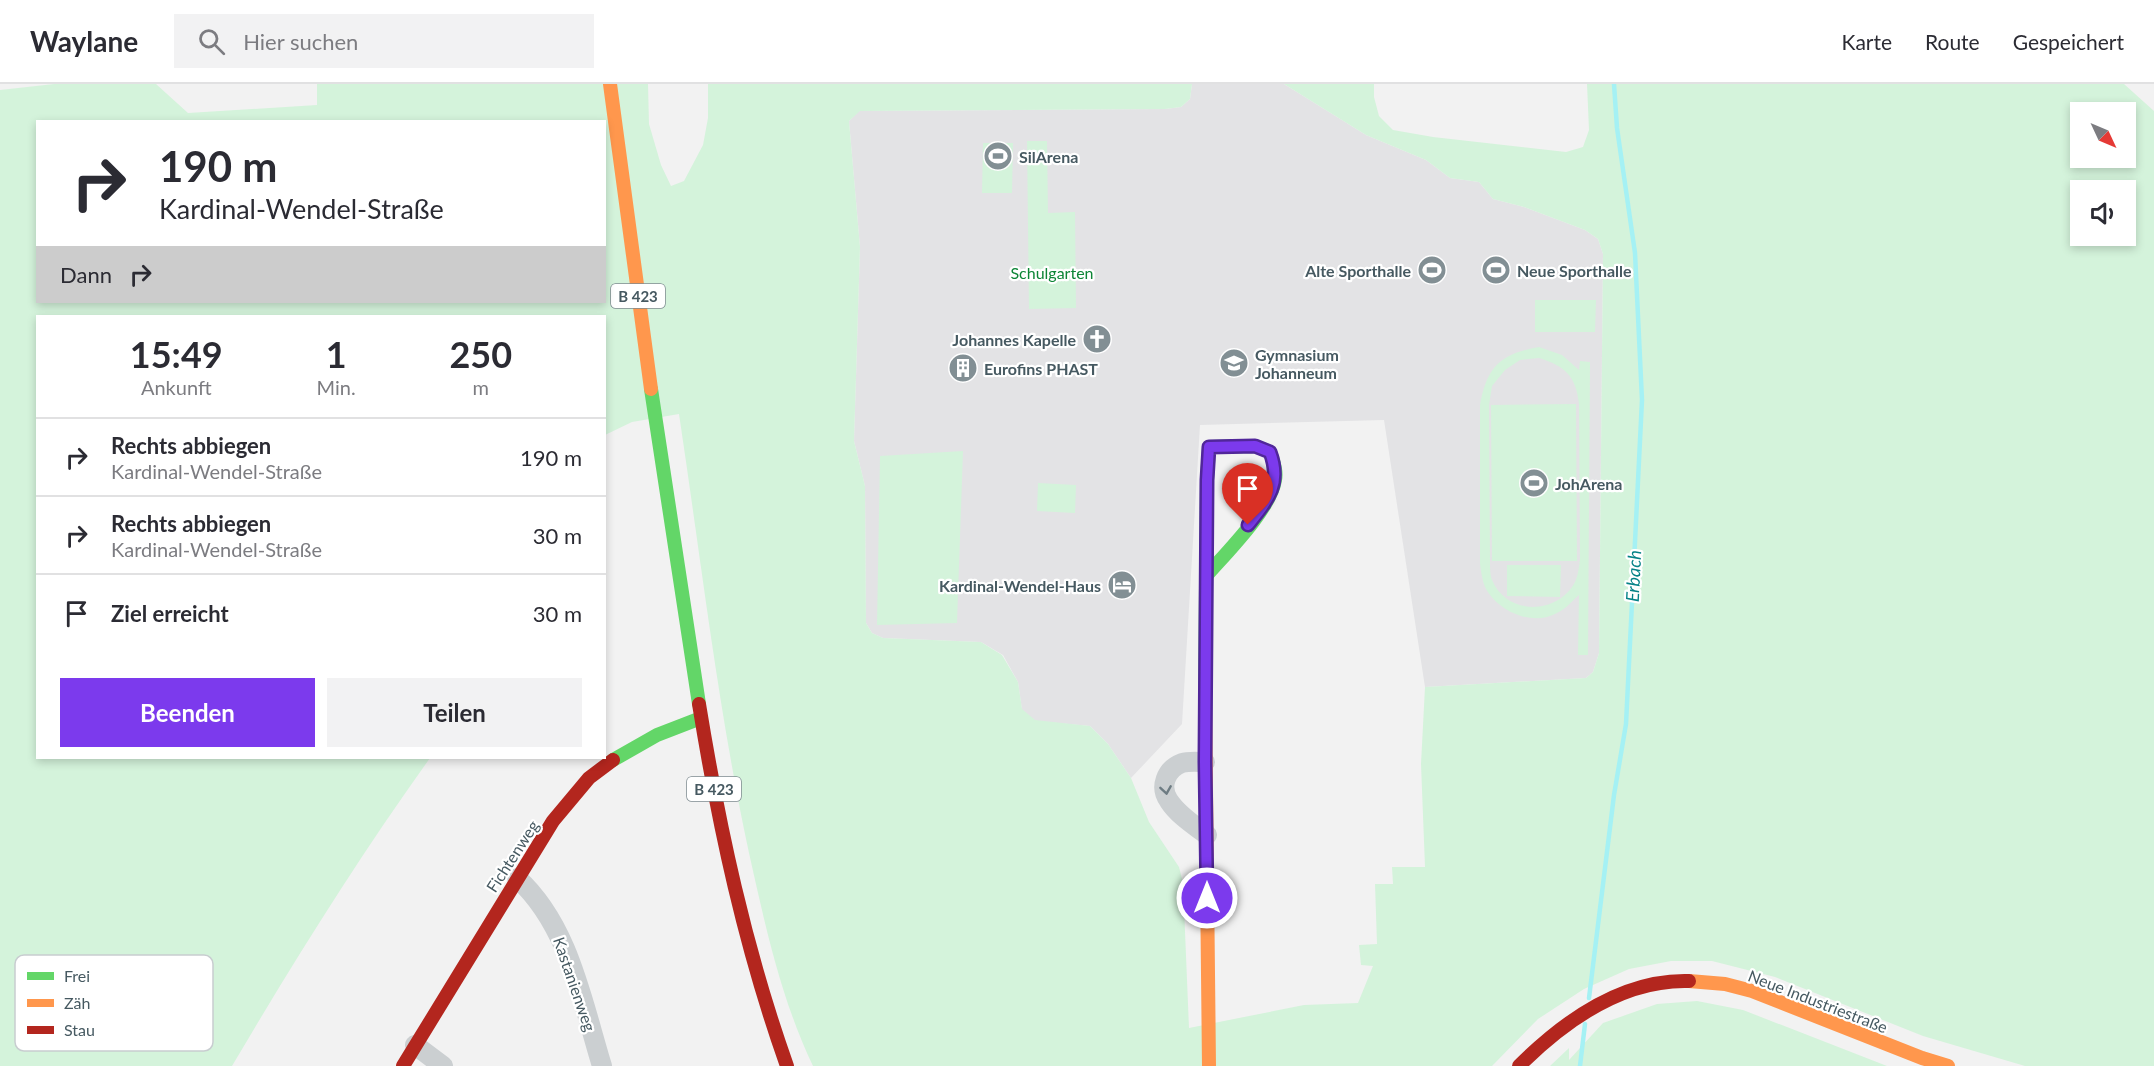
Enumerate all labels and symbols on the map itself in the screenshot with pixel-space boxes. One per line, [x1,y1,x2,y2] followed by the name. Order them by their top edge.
[2070,102,2136,168] north arrow
[982,140,1014,172] sports icon: SilArena
[1019,147,1078,166] place label: SilArena
[1416,254,1448,286] sports icon: Alte Sporthalle
[1480,254,1512,286] sports icon: Neue Sporthalle
[1304,261,1411,280] place label: Alte Sporthalle
[1517,261,1632,280] place label: Neue Sporthalle
[1010,263,1094,282] park label: Schulgarten
[611,284,665,308] road number: B 423
[1081,323,1113,355] church icon: Johannes Kapelle
[952,330,1076,349] place label: Johannes Kapelle
[1255,345,1339,382] place label: Gymnasium Johanneum
[1218,347,1250,379] school or university icon: Gymnasium Johanneum
[947,352,979,384] building icon: Eurofins PHAST
[984,359,1098,378] place label: Eurofins PHAST
[1222,463,1273,525] pin
[1518,467,1550,499] sports icon: JohArena
[1555,474,1622,493] place label: JohArena
[1621,549,1645,603] water label: Erbach
[1106,569,1138,601] hotel icon: Kardinal-Wendel-Haus
[939,576,1101,595] place label: Kardinal-Wendel-Haus
[687,777,741,801] road number: B 423
[1160,785,1172,795] one-way arrow
[482,817,542,895] street label: Fichtenweg
[1175,866,1239,930] position arrow
[550,934,600,1034] street label: Kastanienweg
[15,955,213,1051] legend
[64,966,90,985] text: Frei
[1746,966,1890,1036] street label: Neue Industriestraße
[64,993,90,1012] text: Zäh
[64,1020,95,1039] text: Stau

